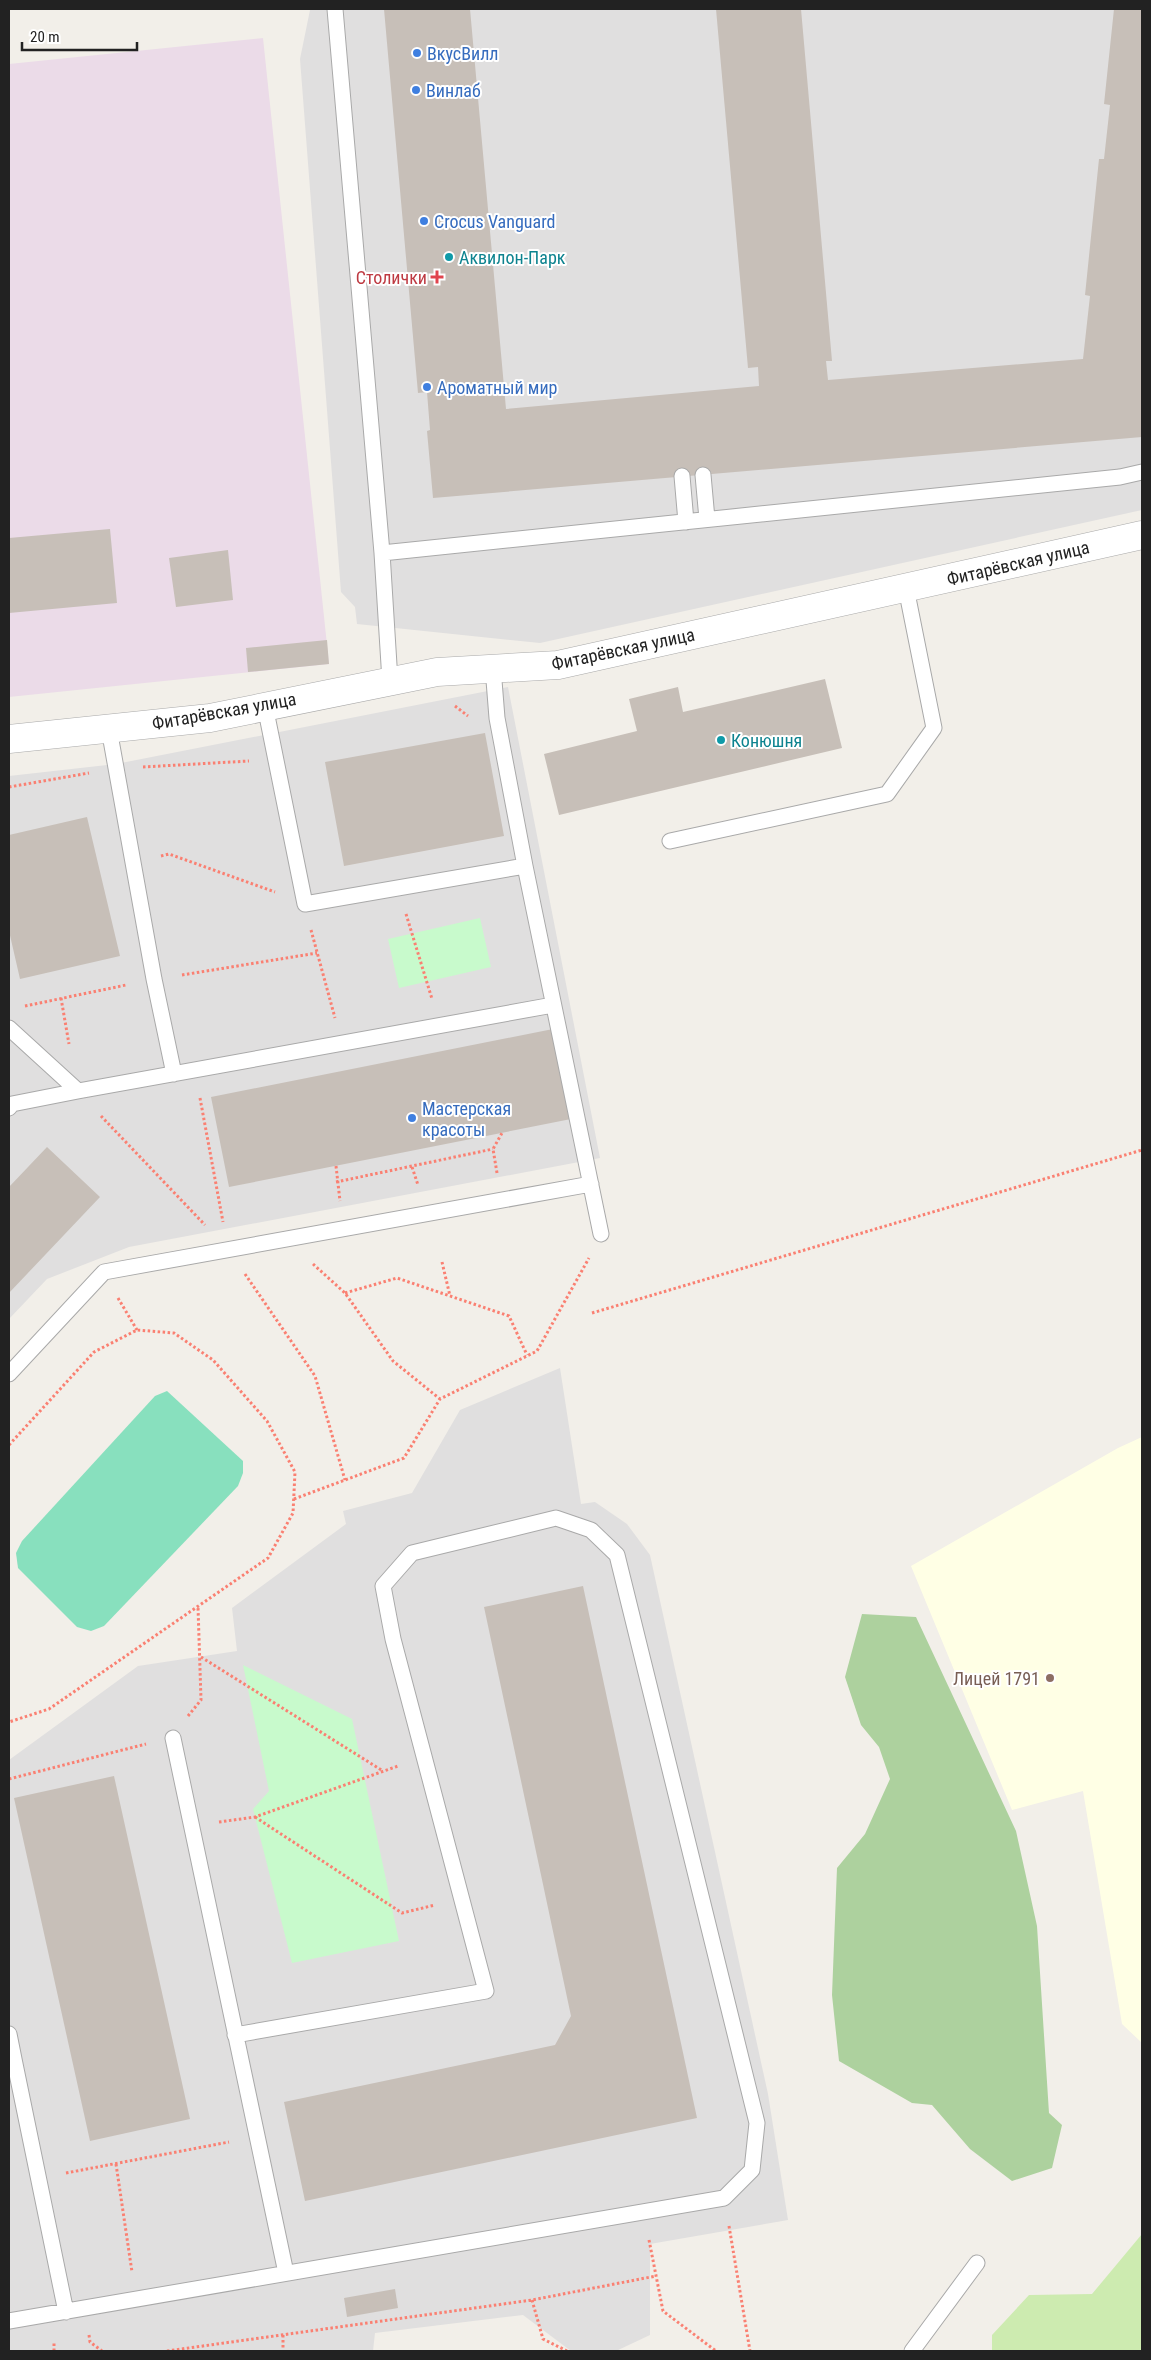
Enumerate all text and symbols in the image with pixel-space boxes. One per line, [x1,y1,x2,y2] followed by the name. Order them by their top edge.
[22,20,138,52] scale bar
[30,28,60,46] text: 20 m
[427,43,499,64] place label: ВкусВилл
[411,47,423,59] marker: ВкусВилл
[426,80,481,101] place label: Винлаб
[410,84,422,96] marker: Винлаб
[434,211,555,232] place label: Crocus Vanguard
[418,215,430,227] marker: Crocus Vanguard
[459,247,566,268] place label: Аквилон-Парк
[443,251,455,263] marker: Аквилон-Парк
[356,267,427,288] place label: Столички
[431,271,443,283] marker: Столички
[437,377,558,398] place label: Ароматный мир
[421,381,433,393] marker: Ароматный мир
[945,536,1091,590] street label: Фитарёвская улица
[549,624,697,674] street label: Фитарёвская улица
[150,688,298,734] street label: Фитарёвская улица
[731,730,802,751] place label: Конюшня
[715,734,727,746] marker: Конюшня
[422,1098,511,1140] place label: Мастерская красоты
[406,1112,418,1124] marker: Мастерская красоты
[953,1668,1040,1689] place label: Лицей 1791
[1044,1672,1056,1684] marker: Лицей 1791

